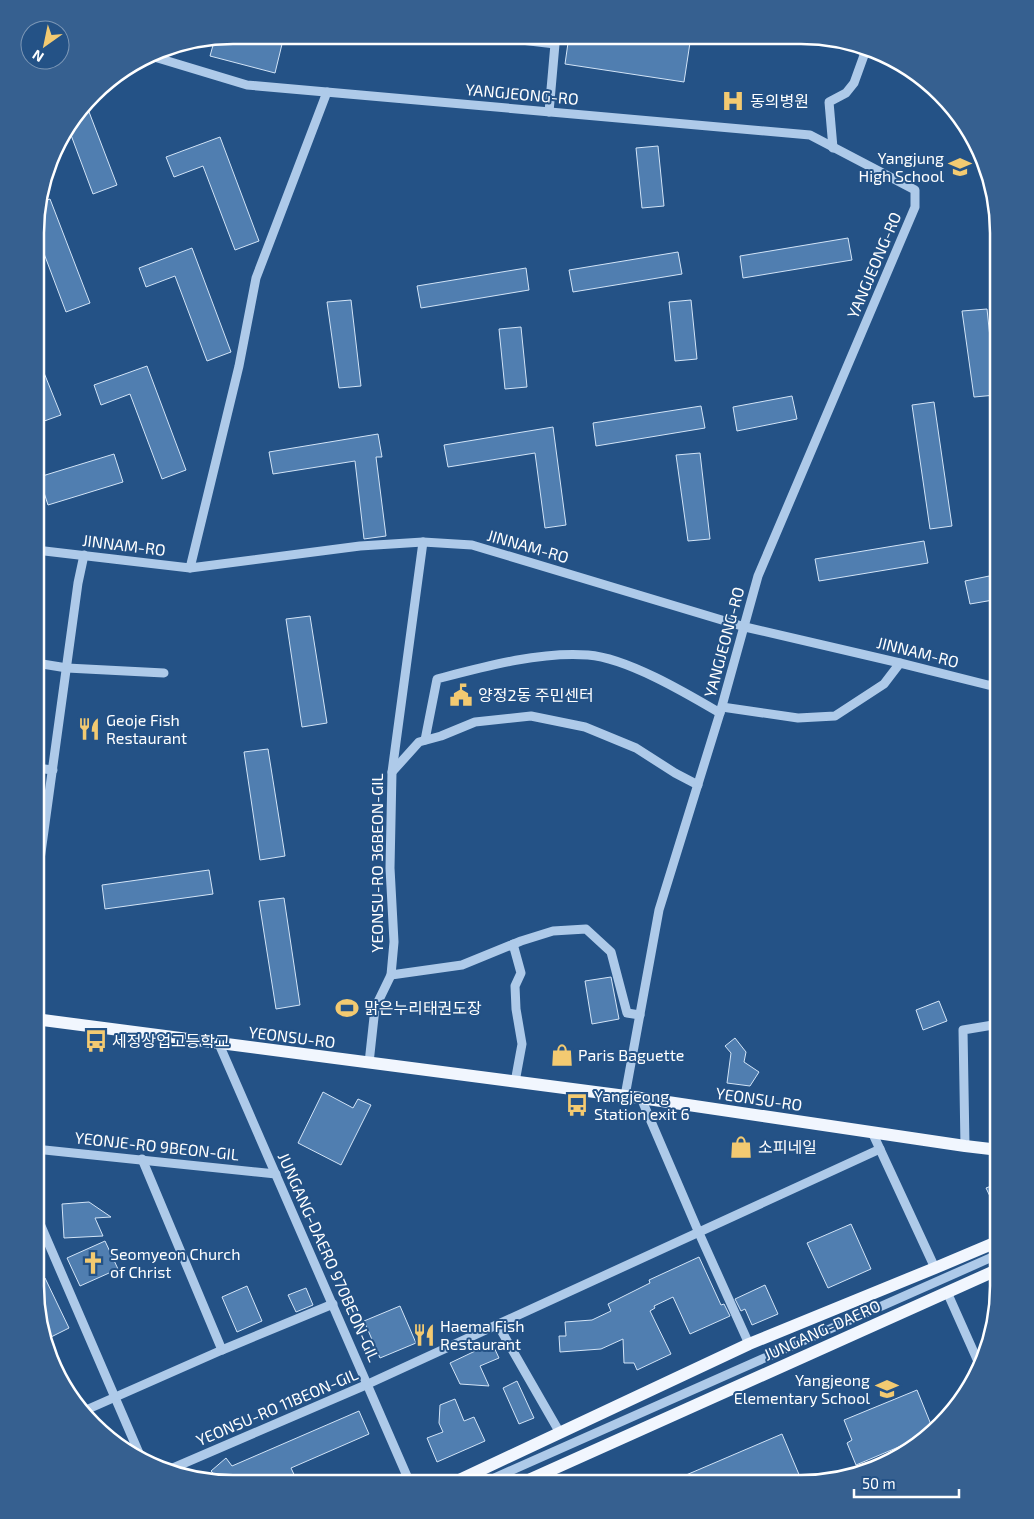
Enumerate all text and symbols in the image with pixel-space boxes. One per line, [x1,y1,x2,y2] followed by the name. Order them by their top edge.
[20,20,70,70] north arrow
[29,46,47,66] text: N
[465,79,579,108] street label: YANGJEONG-RO
[720,88,746,114] hospital icon: 동의병원
[750,91,809,110] place label: 동의병원
[859,148,944,185] place label: Yangjung High School
[947,154,973,180] school or university icon: Yangjung High School
[843,209,904,321] street label: YANGJEONG-RO
[485,525,571,566] street label: JINNAM-RO
[81,530,167,559] street label: JINNAM-RO
[700,585,747,699] street label: YANGJEONG-RO
[875,632,961,671] street label: JINNAM-RO
[448,682,474,708] public building icon: 양정2동 주민센터
[478,685,594,704] place label: 양정2동 주민센터
[106,710,187,747] place label: Geoje Fish Restaurant
[76,716,102,742] restaurant icon: Geoje Fish Restaurant
[367,773,386,953] street label: YEONSU-RO 36BEON-GIL
[334,995,360,1021] sports icon: 맑은누리태권도장
[364,998,482,1017] place label: 맑은누리태권도장
[248,1022,337,1051] street label: YEONSU-RO
[83,1028,109,1054] bus stop icon: 세정상업고등학교
[112,1031,230,1050] place label: 세정상업고등학교
[549,1042,575,1068] shop icon: Paris Baguette
[578,1045,684,1064] place label: Paris Baguette
[715,1083,804,1114] street label: YEONSU-RO
[594,1086,690,1123] place label: Yangjeong Station exit 6
[564,1092,590,1118] bus stop icon: Yangjeong Station exit 6
[74,1127,240,1164] street label: YEONJE-RO 9BEON-GIL
[728,1134,754,1160] shop icon: 소피네일
[758,1137,817,1156] place label: 소피네일
[275,1149,384,1364] street label: JUNGANG-DAERO 970BEON-GIL
[110,1244,240,1281] place label: Seomyeon Church of Christ
[80,1250,106,1276] church icon: Seomyeon Church of Christ
[760,1295,883,1364] street label: JUNGANG-DAERO
[440,1316,524,1353] place label: Haema Fish Restaurant
[411,1322,437,1348] restaurant icon: Haema Fish Restaurant
[193,1364,361,1449] street label: YEONSU-RO 11BEON-GIL
[734,1370,870,1407] place label: Yangjeong Elementary School
[874,1376,900,1402] school or university icon: Yangjeong Elementary School
[854,1466,959,1498] scale bar
[862,1474,896,1492] text: 50 m

